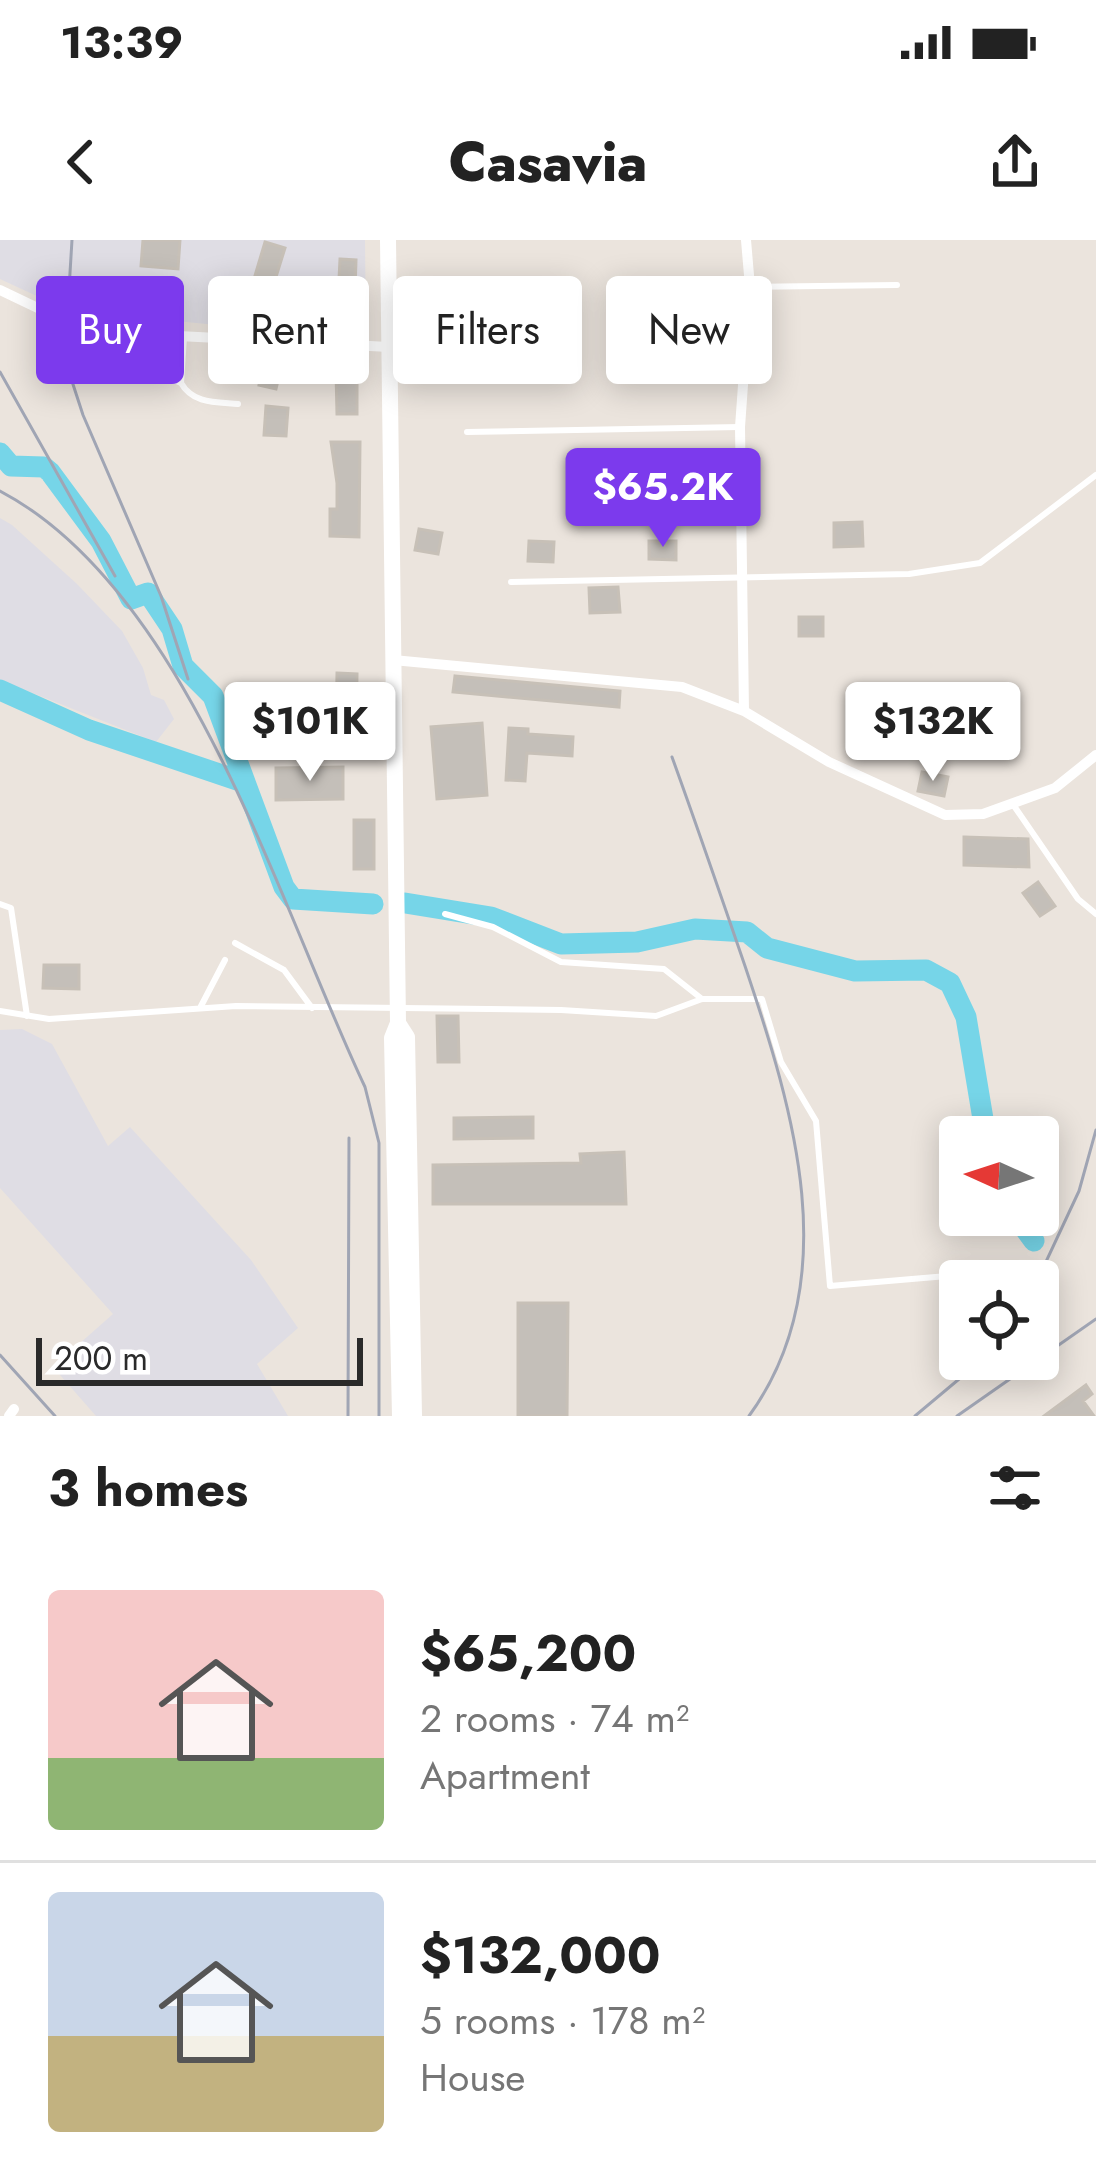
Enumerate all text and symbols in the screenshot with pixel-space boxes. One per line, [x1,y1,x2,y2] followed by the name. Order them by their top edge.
[60,10,183,75] text: 13:39
[449,123,647,201] text: Casavia
[48,129,114,195] icon: back
[982,129,1048,195] icon: share
[36,276,184,384] chip: Buy
[208,276,369,384] chip: Rent
[393,276,582,384] chip: Filters
[606,276,772,384] chip: New
[565,448,761,550] pin: $65.2K
[593,458,733,515] text: $65.2K
[226,682,394,784] pin: $101K
[849,682,1017,784] pin: $132K
[251,692,369,749] text: $101K
[872,692,994,749] text: $132K
[939,1116,1059,1236] north arrow
[939,1116,1059,1380] map controls
[939,1260,1059,1380] button: locate
[36,1332,363,1385] scale bar
[54,1335,148,1382] text: 200 m
[48,1451,248,1525] text: 3 homes
[982,1455,1048,1521] icon: filters
[420,1616,636,1690] text: $65,200
[144,1638,288,1782] icon: home
[420,1690,689,1747] text: 2 rooms · 74 m²
[420,1747,590,1804] text: Apartment
[420,1918,661,1992] text: $132,000
[144,1940,288,2084] icon: home
[420,1992,705,2049] text: 5 rooms · 178 m²
[420,2049,525,2106] text: House

